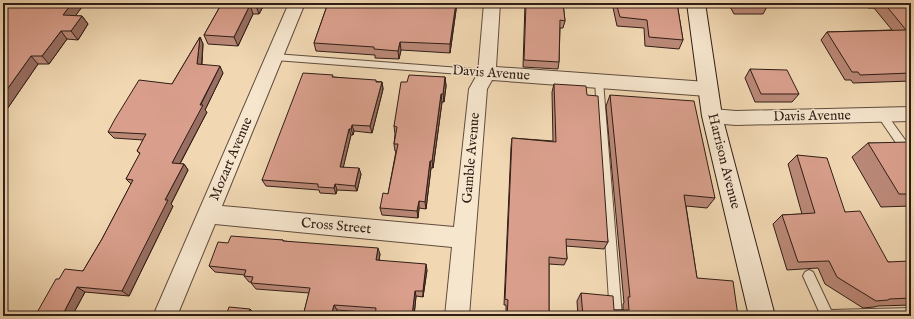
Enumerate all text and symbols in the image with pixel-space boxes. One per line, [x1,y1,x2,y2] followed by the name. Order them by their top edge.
[452,61,531,85] street label: Davis Avenue
[773,106,852,126] street label: Davis Avenue
[458,111,484,204] street label: Gamble Avenue
[703,111,745,211] street label: Harrison Avenue
[205,114,257,203] street label: Mozart Avenue
[300,214,372,238] street label: Cross Street

